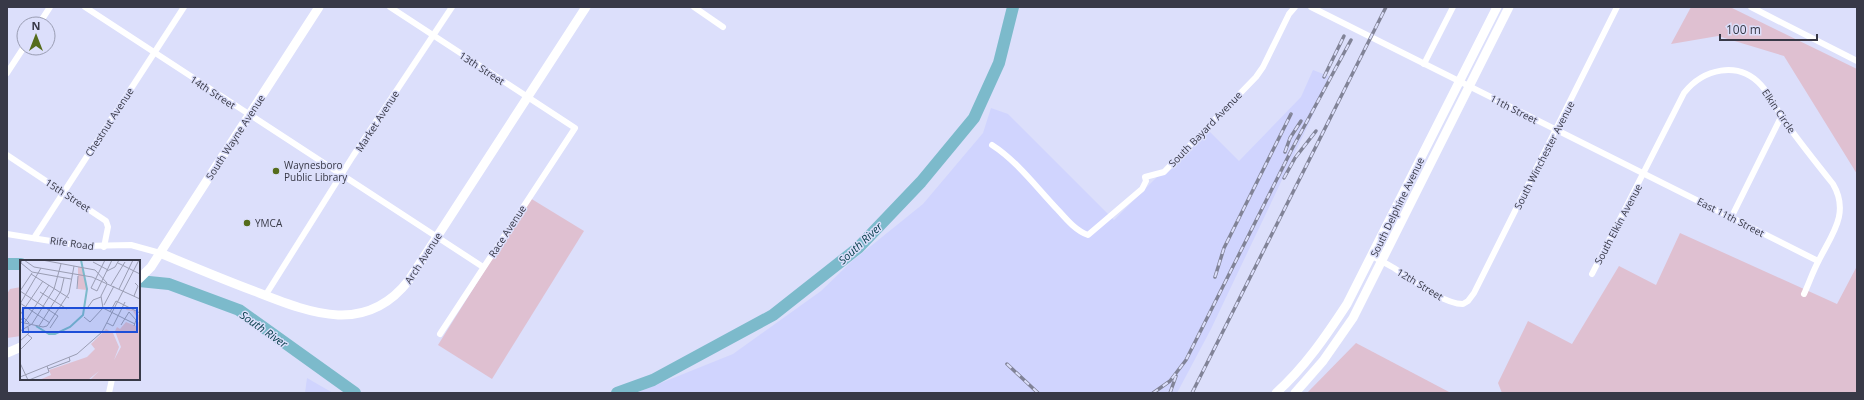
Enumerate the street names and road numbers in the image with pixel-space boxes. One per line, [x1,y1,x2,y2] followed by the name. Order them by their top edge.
[457,48,508,88] street label: 13th Street
[188,72,239,112] street label: 14th Street
[81,84,137,159] street label: Chestnut Avenue
[1759,86,1799,136] street label: Elkin Circle
[352,87,402,154] street label: Market Avenue
[1165,88,1245,170] street label: South Bayard Avenue
[202,91,268,182] street label: South Wayne Avenue
[1488,91,1541,127] street label: 11th Street
[1511,98,1578,212] street label: South Winchester Avenue
[1367,154,1427,259] street label: South Delphine Avenue
[43,175,94,215] street label: 15th Street
[1591,181,1645,267] street label: South Elkin Avenue
[1695,194,1767,240] street label: East 11th Street
[485,202,529,260] street label: Race Avenue
[401,229,445,286] street label: Arch Avenue
[49,233,95,253] street label: Rife Road
[1394,265,1446,304] street label: 12th Street

